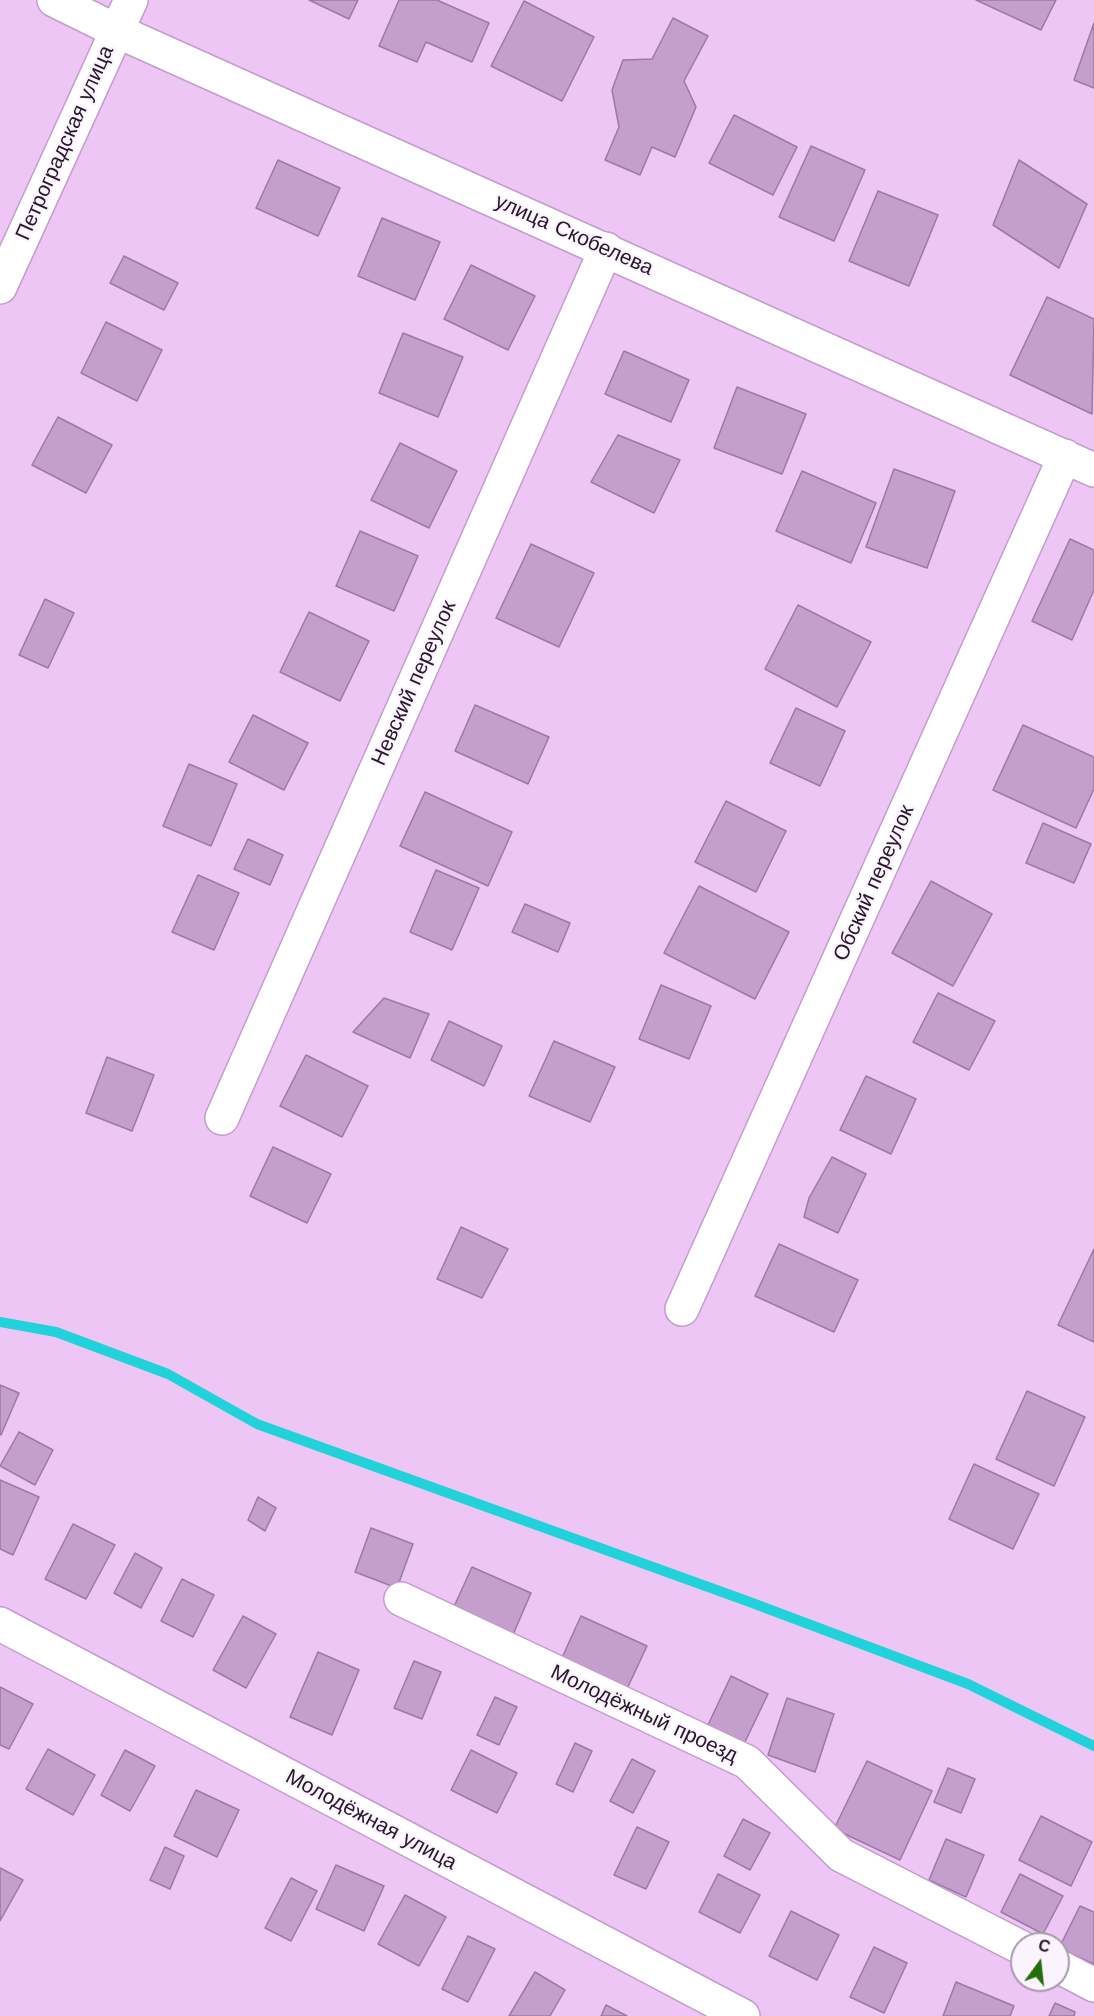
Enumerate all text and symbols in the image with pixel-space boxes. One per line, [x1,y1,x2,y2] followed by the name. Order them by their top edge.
[11,42,119,244] street label: Петроградская улица
[491,189,657,281] street label: улица Скобелева
[366,597,462,769] street label: Невский переулок
[828,801,920,965] street label: Обский переулок
[546,1660,742,1768] street label: Молодёжный проезд
[281,1764,461,1876] street label: Молодёжная улица
[1010,1932,1070,1992] north arrow
[1036,1935,1052,1957] text: С

